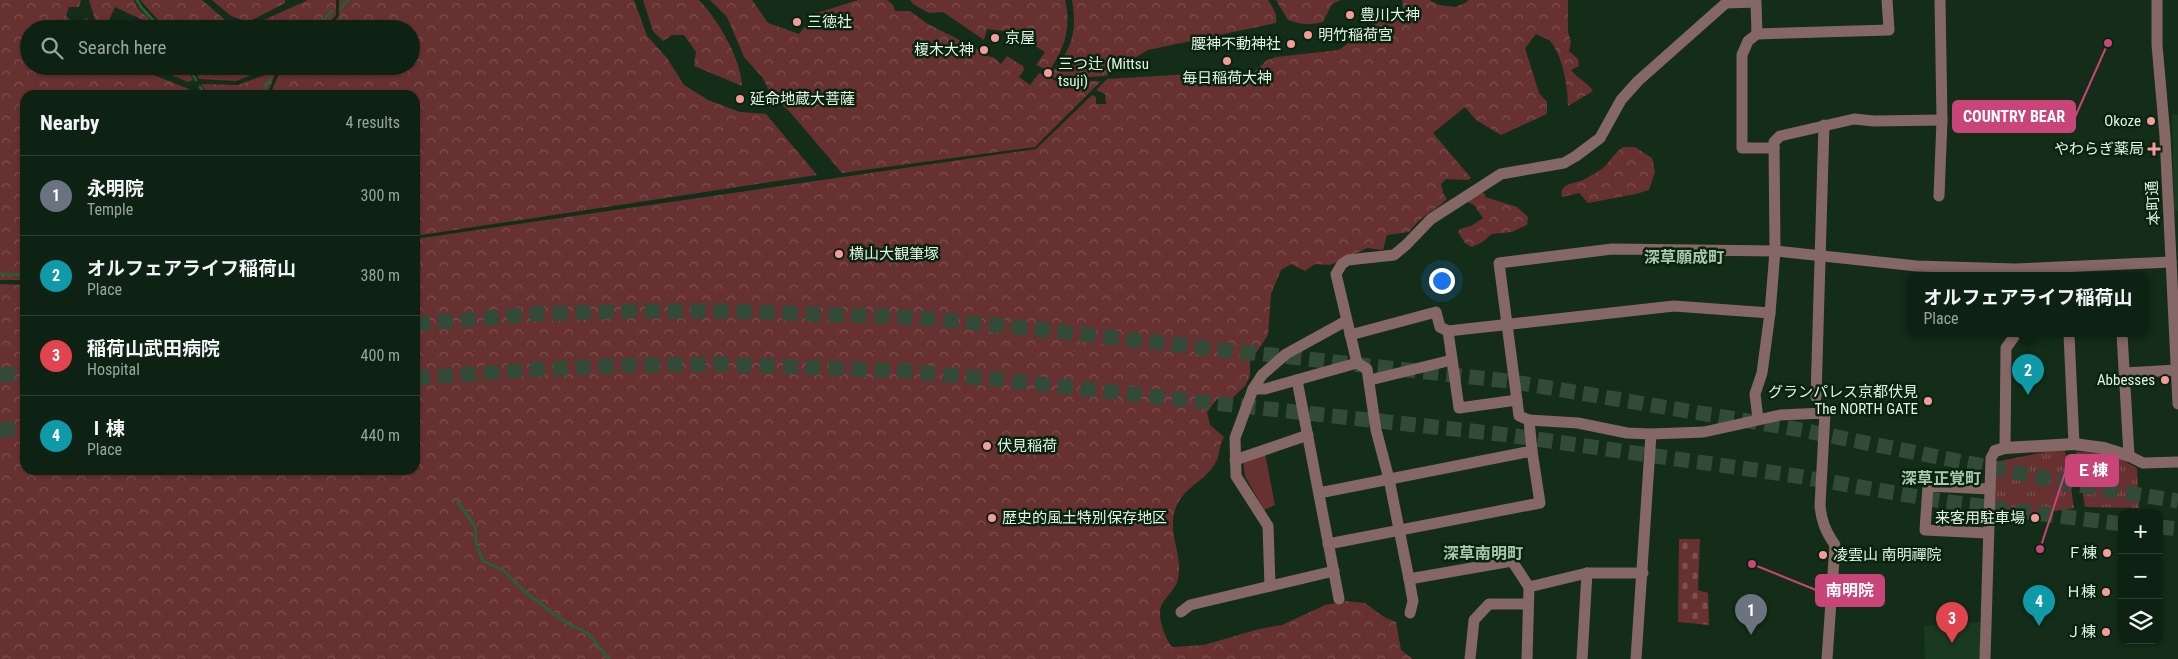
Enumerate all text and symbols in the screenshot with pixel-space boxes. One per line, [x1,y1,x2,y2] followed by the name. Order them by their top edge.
[1360,6,1420,24] place label: 豊川大神
[1344,9,1356,21] marker: 豊川大神
[807,13,852,31] place label: 三徳社
[791,16,803,28] marker: 三徳社
[20,20,420,75] search box
[1318,26,1393,44] place label: 明竹稲荷宮
[1005,29,1035,47] place label: 京屋
[1302,29,1314,41] marker: 明竹稲荷宮
[989,32,1001,44] marker: 京屋
[38,34,66,62] icon: search
[1191,35,1281,53] place label: 腰神不動神社
[78,36,166,59] text: Search here
[1285,38,1297,50] marker: 腰神不動神社
[914,41,974,59] place label: 榎木大神
[978,44,990,56] marker: 榎木大神
[1058,55,1149,90] place label: 三つ辻 (Mittsu tsuji)
[1221,55,1233,67] marker: 毎日稲荷大神
[1042,67,1054,79] marker: 三つ辻 (Mittsu tsuji)
[1182,69,1272,87] place label: 毎日稲荷大神
[750,90,855,108] place label: 延命地蔵大菩薩
[734,93,746,105] marker: 延命地蔵大菩薩
[1953,101,2075,132] callout: COUNTRY BEAR
[1963,107,2065,126] text: COUNTRY BEAR
[40,111,99,135] text: Nearby
[2104,112,2141,130] place label: Okoze
[345,113,400,132] text: 4 results
[2145,115,2157,127] marker: Okoze
[2054,140,2144,158] place label: やわらぎ薬局
[2148,143,2160,155] marker: やわらぎ薬局
[87,177,144,200] text: 永明院
[2143,180,2163,226] street label: 本町通
[52,186,60,205] text: 1
[361,186,400,205] text: 300 m
[87,200,133,219] text: Temple
[849,245,939,263] place label: 横山大観筆塚
[833,248,845,260] marker: 横山大観筆塚
[1644,248,1724,267] district label: 深草願成町
[87,257,296,280] text: オルフェアライフ稲荷山
[52,266,60,285] text: 2
[361,266,400,285] text: 380 m
[1429,268,1455,294] your location
[1907,272,2149,337] popup
[87,280,122,299] text: Place
[1923,286,2133,309] text: オルフェアライフ稲荷山
[1923,309,1959,328] text: Place
[87,337,220,360] text: 稲荷山武田病院
[52,346,60,365] text: 3
[361,346,400,365] text: 400 m
[2012,354,2044,395] pin: 2
[87,360,140,379] text: Hospital
[2097,371,2155,389] place label: Abbesses
[2159,374,2171,386] marker: Abbesses
[1768,383,1918,418] place label: グランパレス京都伏見 The NORTH GATE
[1922,395,1934,407] marker: グランパレス京都伏見 The NORTH GATE
[87,417,125,440] text: Ⅰ棟
[52,426,60,445] text: 4
[361,426,400,445] text: 440 m
[997,437,1057,455] place label: 伏見稲荷
[87,440,122,459] text: Place
[981,440,993,452] marker: 伏見稲荷
[2066,455,2118,486] callout: Ｅ棟
[2076,461,2108,480] text: Ｅ棟
[1901,469,1981,488] district label: 深草正覚町
[1002,509,1167,527] place label: 歴史的風土特別保存地区
[1935,509,2025,527] place label: 来客用駐車場
[2118,509,2163,644] map controls
[2118,509,2163,554] button: +
[986,512,998,524] marker: 歴史的風土特別保存地区
[2029,512,2041,524] marker: 来客用駐車場
[1443,544,1523,563] district label: 深草南明町
[2067,544,2097,562] place label: Ｆ棟
[1833,546,1941,564] place label: 凌雲山 南明禪院
[2101,547,2113,559] marker: Ｆ棟
[1817,549,1829,561] marker: 凌雲山 南明禪院
[2118,554,2163,599] button: −
[1816,575,1884,606] callout: 南明院
[1826,581,1874,600] text: 南明院
[2066,583,2096,601] place label: Ｈ棟
[2023,585,2055,626] pin: 4
[2100,586,2112,598] marker: Ｈ棟
[1735,594,1767,635] pin: 1
[2118,599,2163,644] button: layers
[1936,602,1968,643] pin: 3
[2066,623,2096,641] place label: Ｊ棟
[2100,626,2112,638] marker: Ｊ棟

